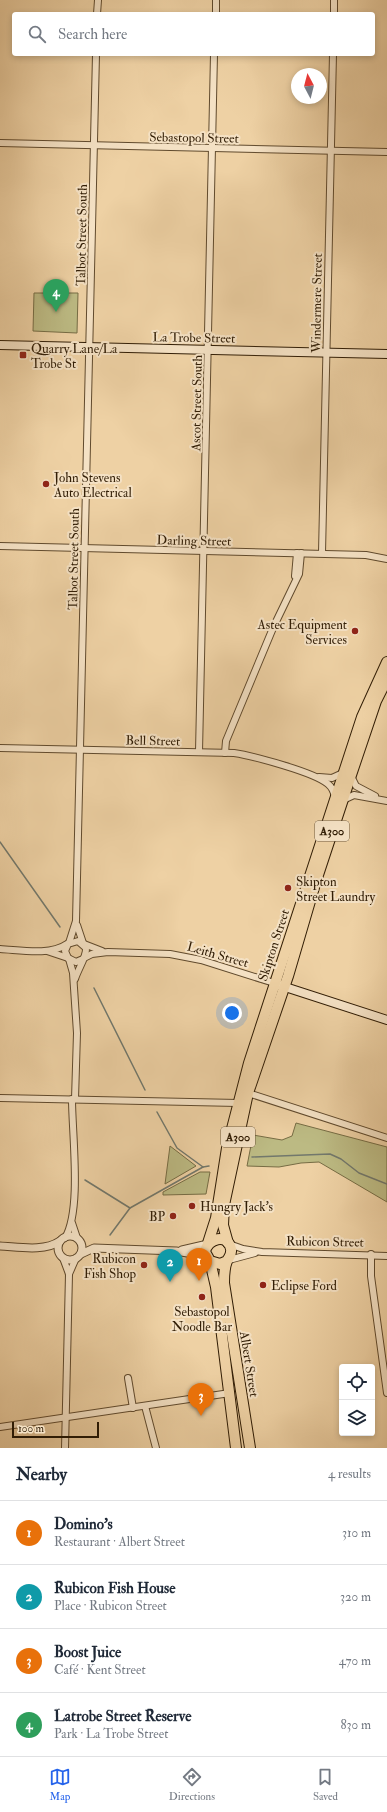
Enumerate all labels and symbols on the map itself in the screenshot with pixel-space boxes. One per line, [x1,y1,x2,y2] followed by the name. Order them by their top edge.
[291,68,327,104] north arrow
[149,129,239,148] street label: Sebastopol Street
[73,184,91,286] street label: Talbot Street South
[308,253,326,354] street label: Windermere Street
[43,279,69,312] pin: 4
[153,329,235,347] street label: La Trobe Street
[31,341,118,372] place label: Quarry Lane/La Trobe St
[18,350,28,360] marker: Quarry Lane/La Trobe St
[188,355,206,452] street label: Ascot Street South
[53,470,132,501] place label: John Stevens Auto Electrical
[41,479,51,489] marker: John Stevens Auto Electrical
[65,508,83,610] street label: Talbot Street South
[157,532,231,550] street label: Darling Street
[256,617,348,648] place label: Astec Equipment Services
[350,626,360,636] marker: Astec Equipment Services
[126,733,180,749] street label: Bell Street
[315,821,349,841] road number: A300
[296,874,375,906] place label: Skipton Street Laundry
[283,883,293,893] marker: Skipton Street Laundry
[255,907,294,984] street label: Skipton Street
[185,939,250,971] street label: Leith Street
[222,1003,242,1023] your location
[221,1127,255,1147] road number: A300
[200,1199,274,1216] place label: Hungry Jack's
[187,1201,197,1211] marker: Hungry Jack's
[149,1209,165,1225] place label: BP
[168,1211,178,1221] marker: BP
[286,1233,364,1251] street label: Rubicon Street
[186,1248,212,1281] pin: 1
[157,1249,183,1282] pin: 2
[84,1251,136,1283] place label: Rubicon Fish Shop
[139,1260,149,1270] marker: Rubicon Fish Shop
[271,1278,337,1295] place label: Eclipse Ford
[258,1280,268,1290] marker: Eclipse Ford
[197,1292,207,1302] marker: Sebastopol Noodle Bar
[172,1304,232,1335] place label: Sebastopol Noodle Bar
[236,1329,262,1398] street label: Albert Street
[188,1383,214,1416] pin: 3
[12,1420,99,1439] scale bar

